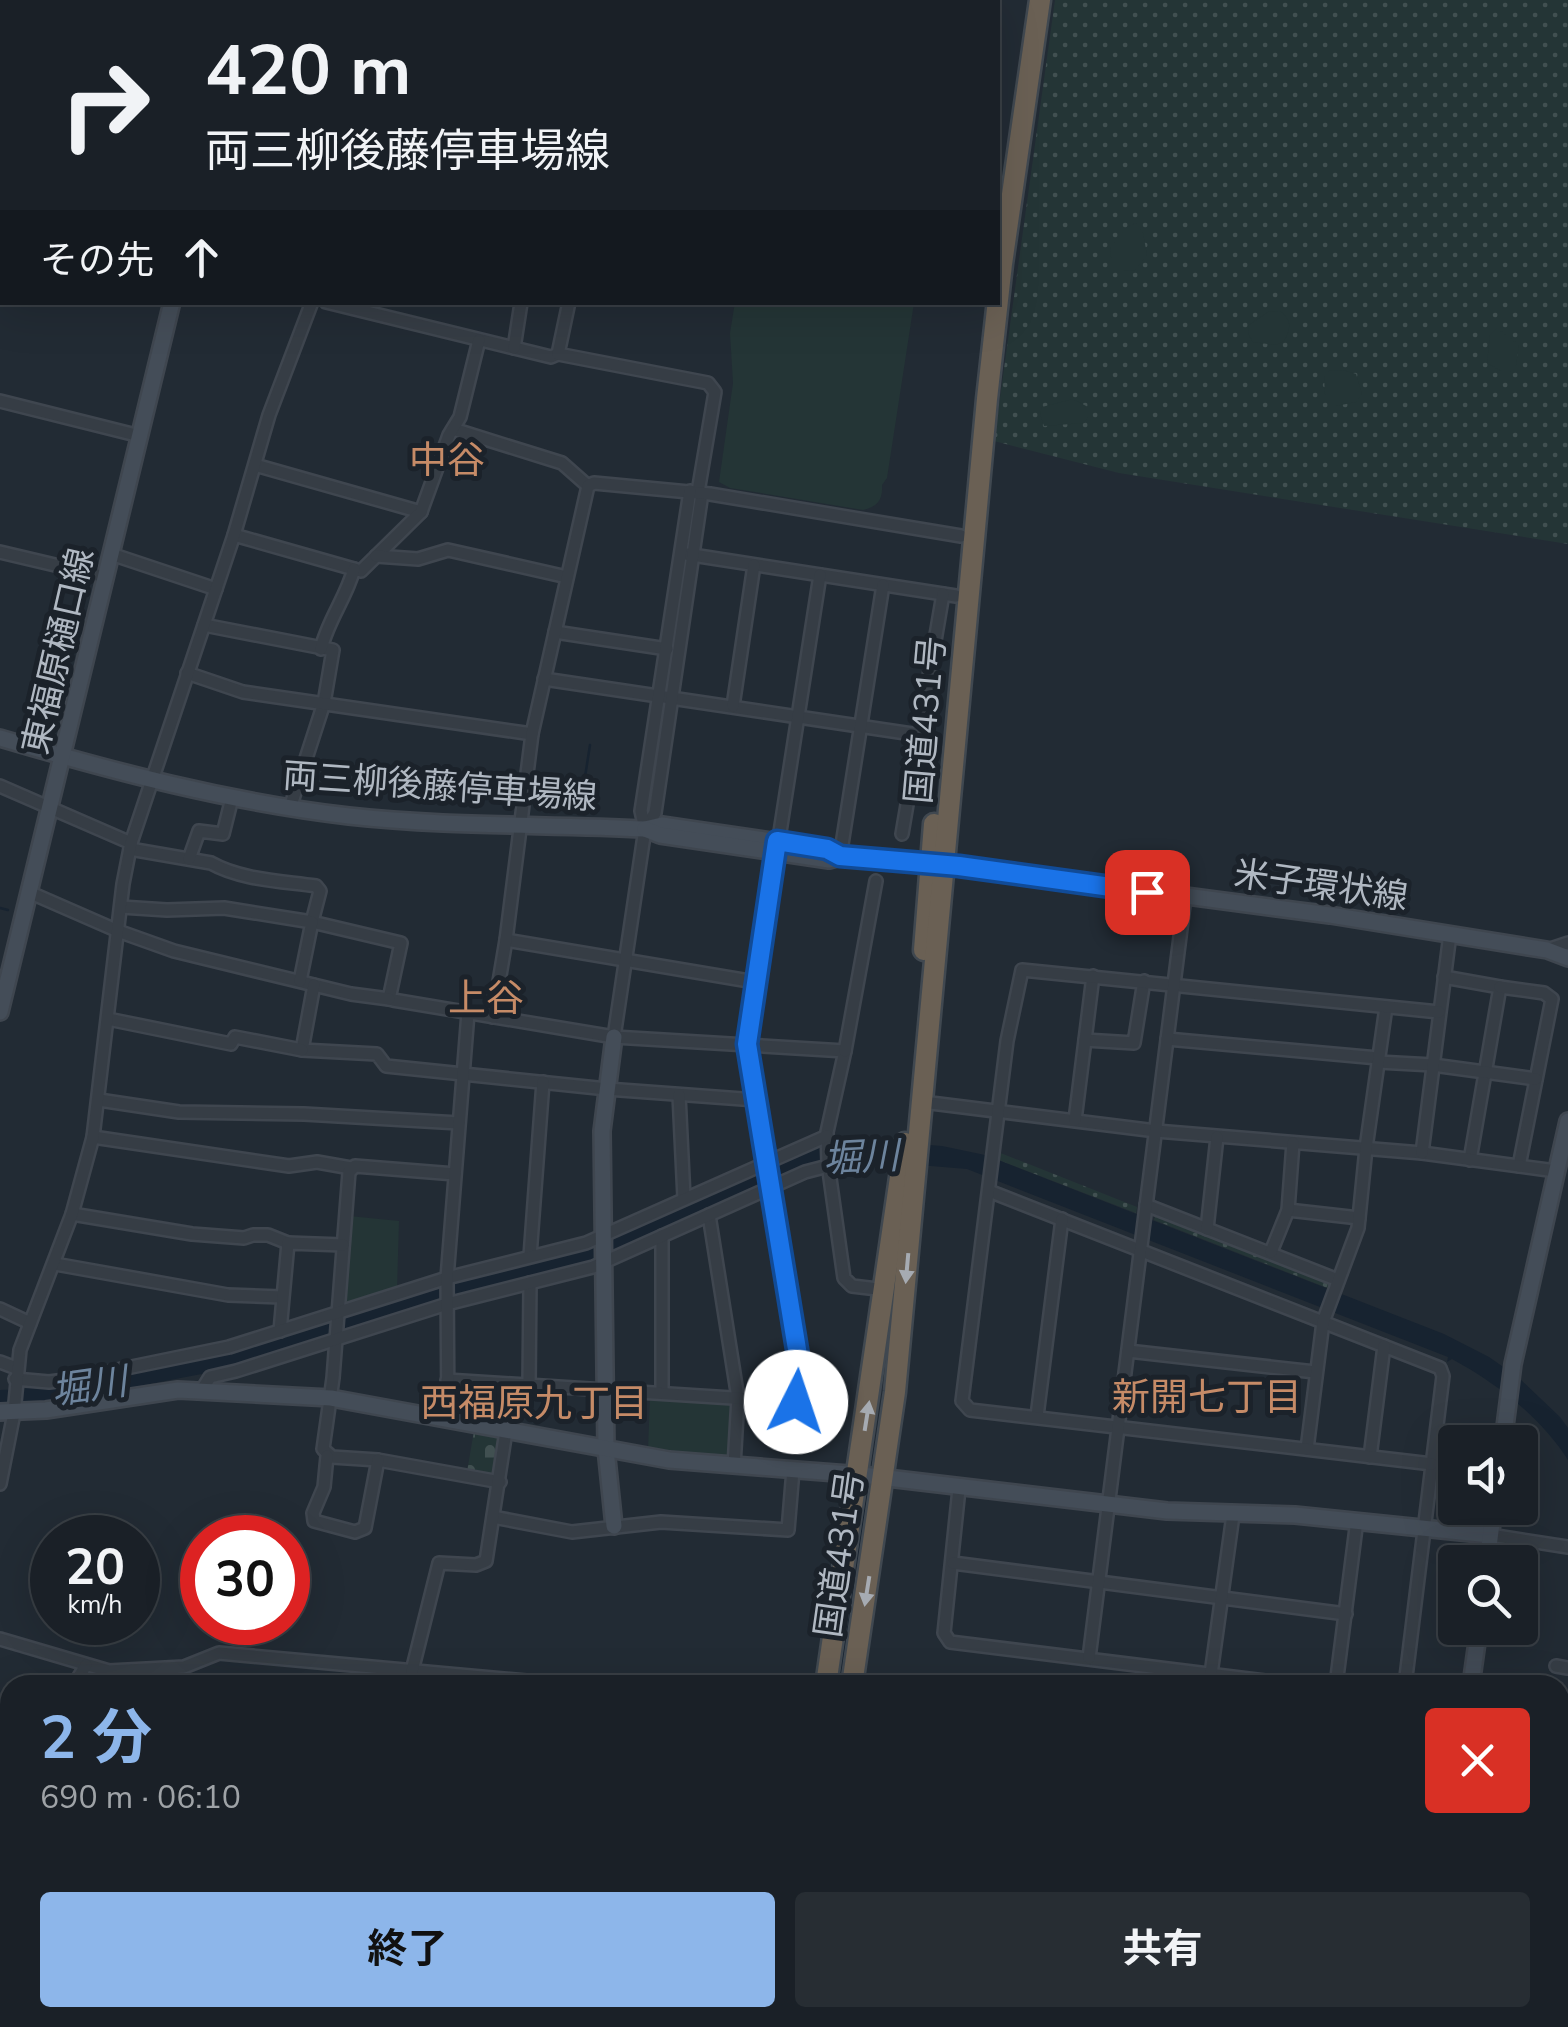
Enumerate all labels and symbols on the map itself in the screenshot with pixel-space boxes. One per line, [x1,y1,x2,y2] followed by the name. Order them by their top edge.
[409,435,485,486] district label: 中谷
[12,544,105,759] street label: 東福原樋口線
[895,634,956,806] street label: 国道431号
[281,752,599,821] street label: 両三柳後藤停車場線
[1105,850,1190,935] pin
[1231,850,1411,921] street label: 米子環状線
[448,973,524,1024] district label: 上谷
[822,1130,904,1185] water label: 堀川
[899,1253,915,1285] one-way arrow
[744,1350,848,1454] position arrow
[48,1355,134,1417] water label: 堀川
[1112,1372,1302,1423] district label: 新開七丁目
[420,1378,648,1429] district label: 西福原九丁目
[859,1399,875,1431] one-way arrow
[805,1468,874,1641] street label: 国道431号
[180,1515,310,1645] speed limit sign: 30
[858,1575,874,1607] one-way arrow

